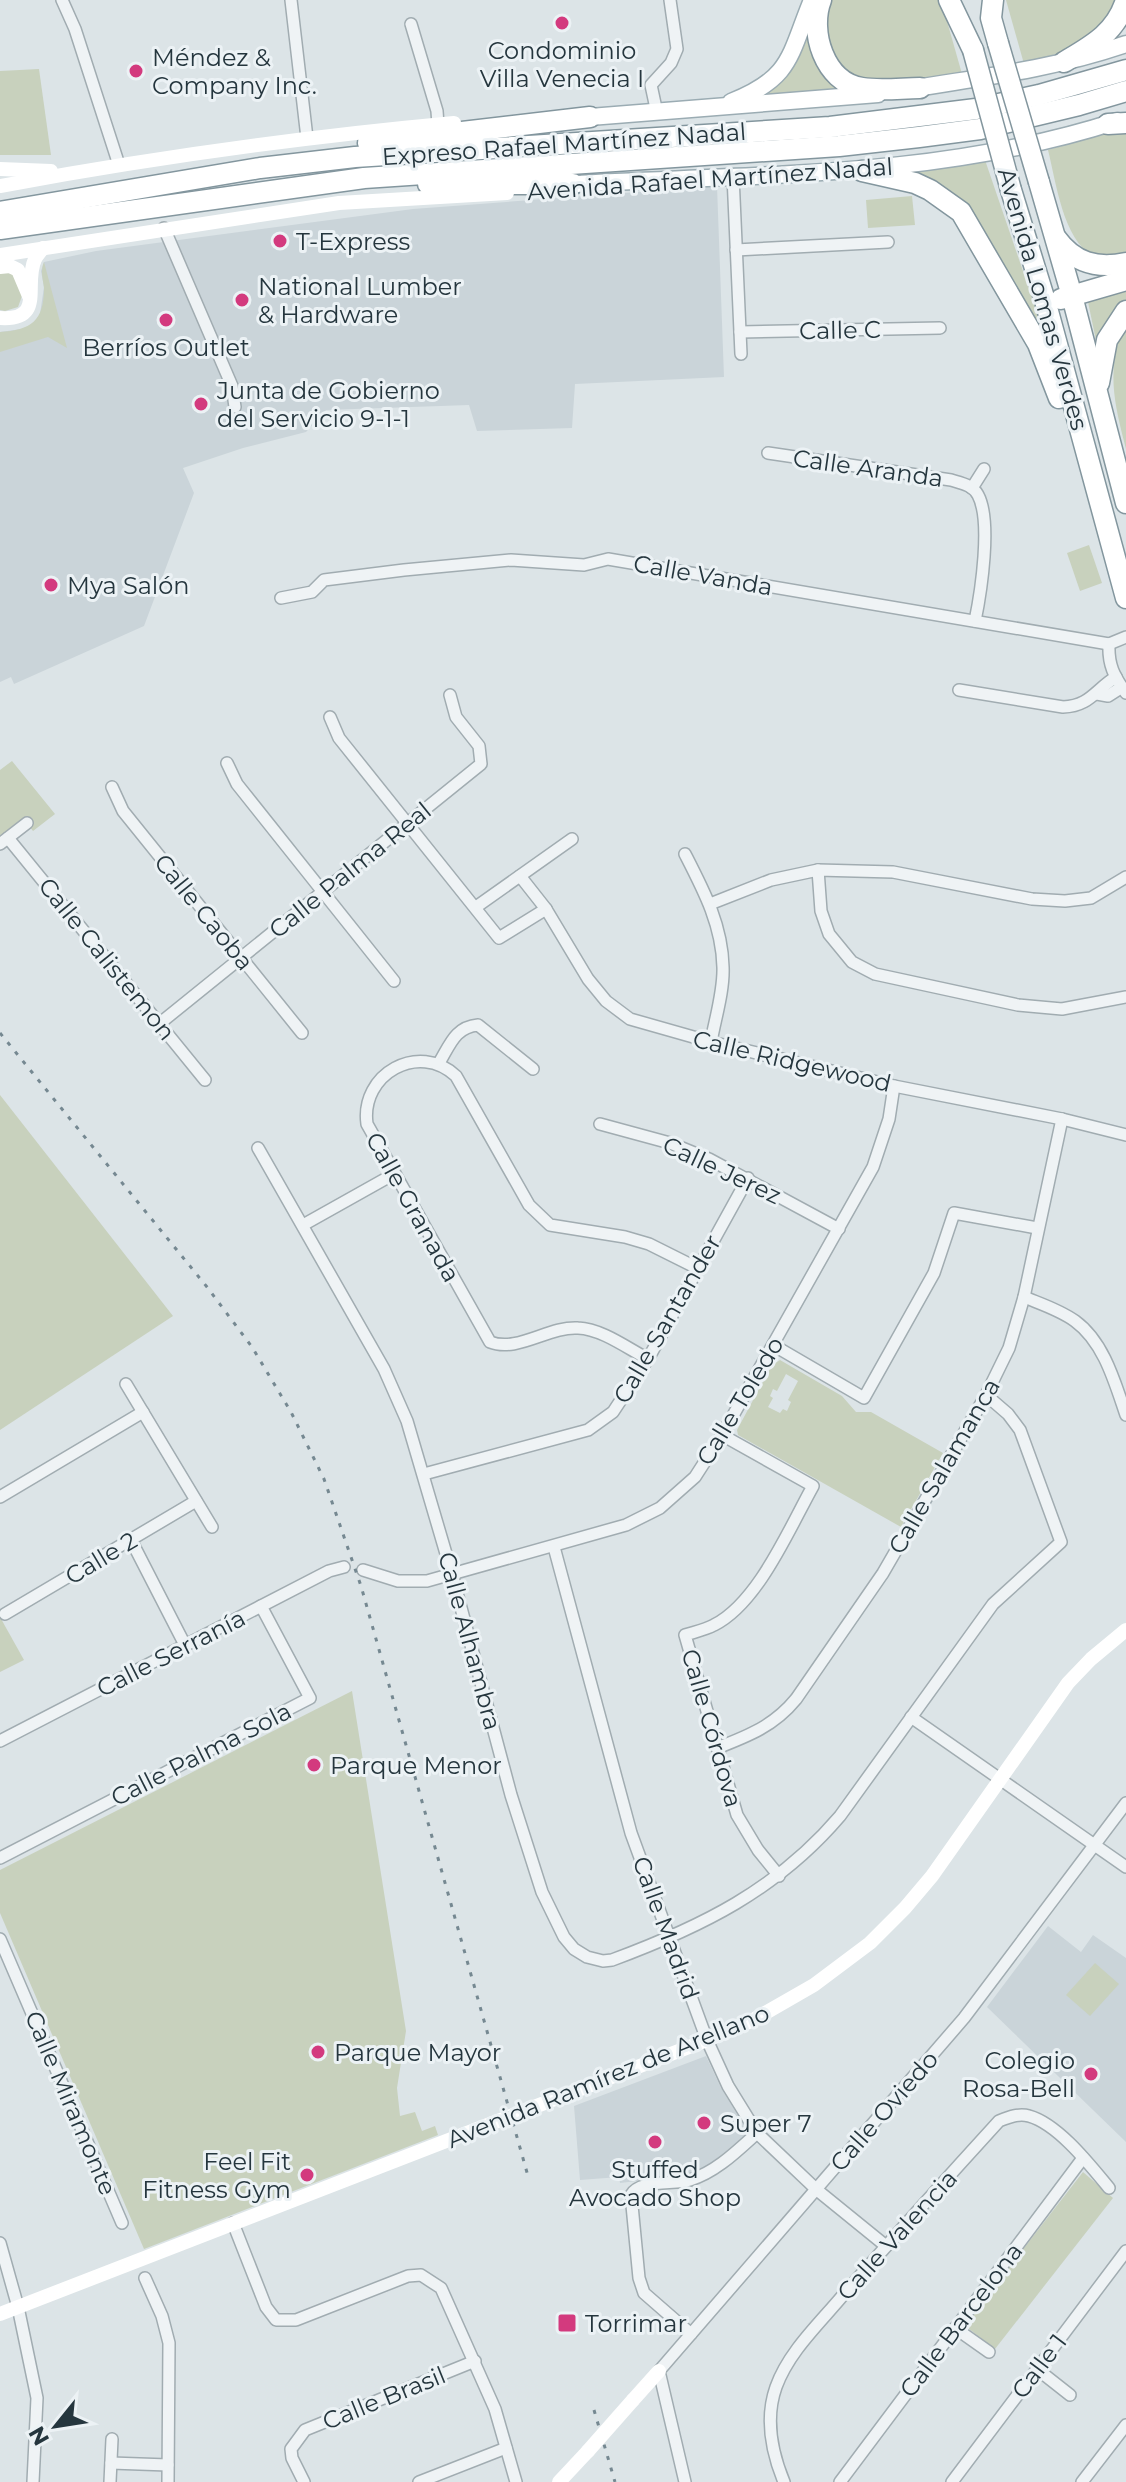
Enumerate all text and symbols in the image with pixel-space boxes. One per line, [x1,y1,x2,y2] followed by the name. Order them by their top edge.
[553,14,571,32] marker: Condominio Villa Venecia I
[480,36,644,93] place label: Condominio Villa Venecia I
[152,43,317,100] place label: Méndez & Company Inc.
[127,62,145,80] marker: Méndez & Company Inc.
[381,117,747,171] street label: Expreso Rafael Martínez Nadal
[526,152,894,206] street label: Avenida Rafael Martínez Nadal
[992,165,1094,433] street label: Avenida Lomas Verdes
[296,227,410,256] place label: T-Express
[271,232,289,250] marker: T-Express
[258,272,462,329] place label: National Lumber & Hardware
[233,291,251,309] marker: National Lumber & Hardware
[157,311,175,329] marker: Berríos Outlet
[799,315,881,345] street label: Calle C
[82,333,250,362] place label: Berríos Outlet
[216,376,440,433] place label: Junta de Gobierno del Servicio 9-1-1
[192,395,210,413] marker: Junta de Gobierno del Servicio 9-1-1
[791,443,945,493] street label: Calle Aranda
[631,548,775,602] street label: Calle Vanda
[67,571,190,600] place label: Mya Salón
[42,576,60,594] marker: Mya Salón
[263,796,437,944] street label: Calle Palma Real
[148,848,260,976] street label: Calle Caoba
[33,872,181,1046] street label: Calle Calistemon
[690,1024,894,1098] street label: Calle Ridgewood
[360,1127,466,1287] street label: Calle Granada
[658,1130,786,1210] street label: Calle Jerez
[607,1230,727,1408] street label: Calle Santander
[690,1332,790,1470] street label: Calle Toledo
[882,1373,1006,1559] street label: Calle Salamanca
[60,1525,142,1591] street label: Calle 2
[432,1549,508,1733] street label: Calle Alhambra
[92,1603,250,1703] street label: Calle Serranía
[676,1646,748,1810] street label: Calle Córdova
[106,1696,296,1812] street label: Calle Palma Sola
[330,1751,502,1780] place label: Parque Menor
[305,1756,323,1774] marker: Parque Menor
[627,1852,705,2004] street label: Calle Madrid
[443,1998,773,2154] street label: Avenida Ramírez de Arellano
[19,2006,123,2200] street label: Calle Miramonte
[334,2038,501,2067] place label: Parque Mayor
[309,2043,327,2061] marker: Parque Mayor
[824,2045,944,2177] street label: Calle Oviedo
[962,2046,1075,2103] place label: Colegio Rosa-Bell
[1082,2065,1100,2083] marker: Colegio Rosa-Bell
[720,2109,812,2138] place label: Super 7
[695,2114,713,2132] marker: Super 7
[646,2133,664,2151] marker: Stuffed Avocado Shop
[142,2147,291,2204] place label: Feel Fit Fitness Gym
[569,2155,741,2212] place label: Stuffed Avocado Shop
[831,2164,963,2306] street label: Calle Valencia
[298,2166,316,2184] marker: Feel Fit Fitness Gym
[893,2237,1029,2403] street label: Calle Barcelona
[585,2309,687,2338] place label: Torrimar
[556,2312,578,2334] marker: Torrimar
[1005,2328,1073,2404] street label: Calle 1
[318,2360,450,2436] street label: Calle Brasil
[16,2386,96,2466] north arrow
[23,2421,55,2450] text: N

